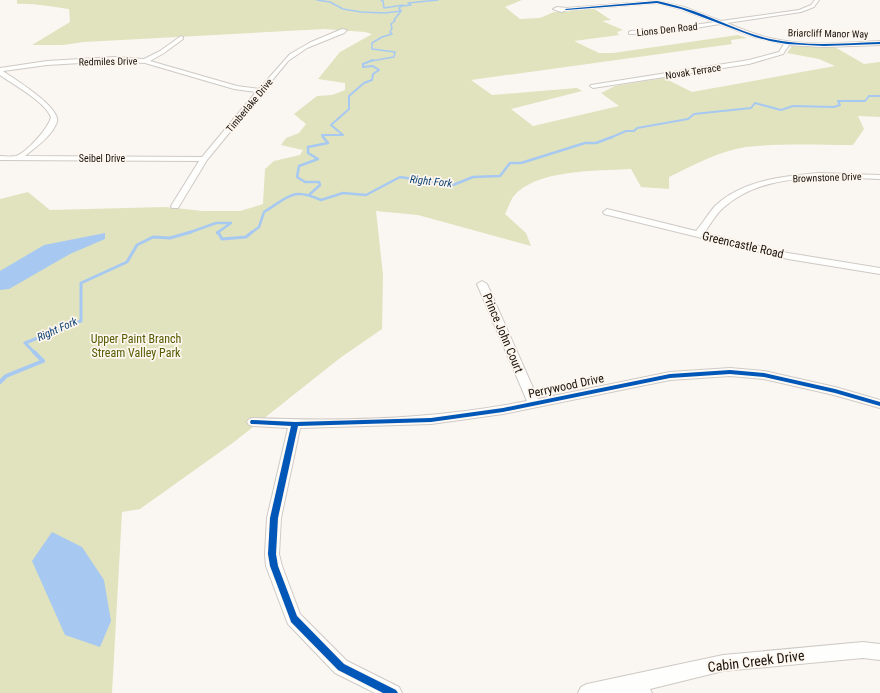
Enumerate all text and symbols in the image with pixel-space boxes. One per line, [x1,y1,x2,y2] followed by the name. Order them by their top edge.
[636,21,698,38] street label: Lions Den Road
[788,27,868,40] street label: Briarcliff Manor Way
[79,55,138,68] street label: Redmiles Drive
[664,62,722,81] street label: Novak Terrace
[224,76,275,134] street label: Timberlake Drive
[79,153,125,164] street label: Seibel Drive
[792,171,862,184] street label: Brownstone Drive
[409,173,453,190] water label: Right Fork
[701,229,785,261] street label: Greencastle Road
[480,291,526,375] street label: Prince John Court
[35,315,79,344] water label: Right Fork
[91,332,182,360] park label: Upper Paint Branch Stream Valley Park
[527,371,606,401] street label: Perrywood Drive
[707,647,806,675] street label: Cabin Creek Drive

